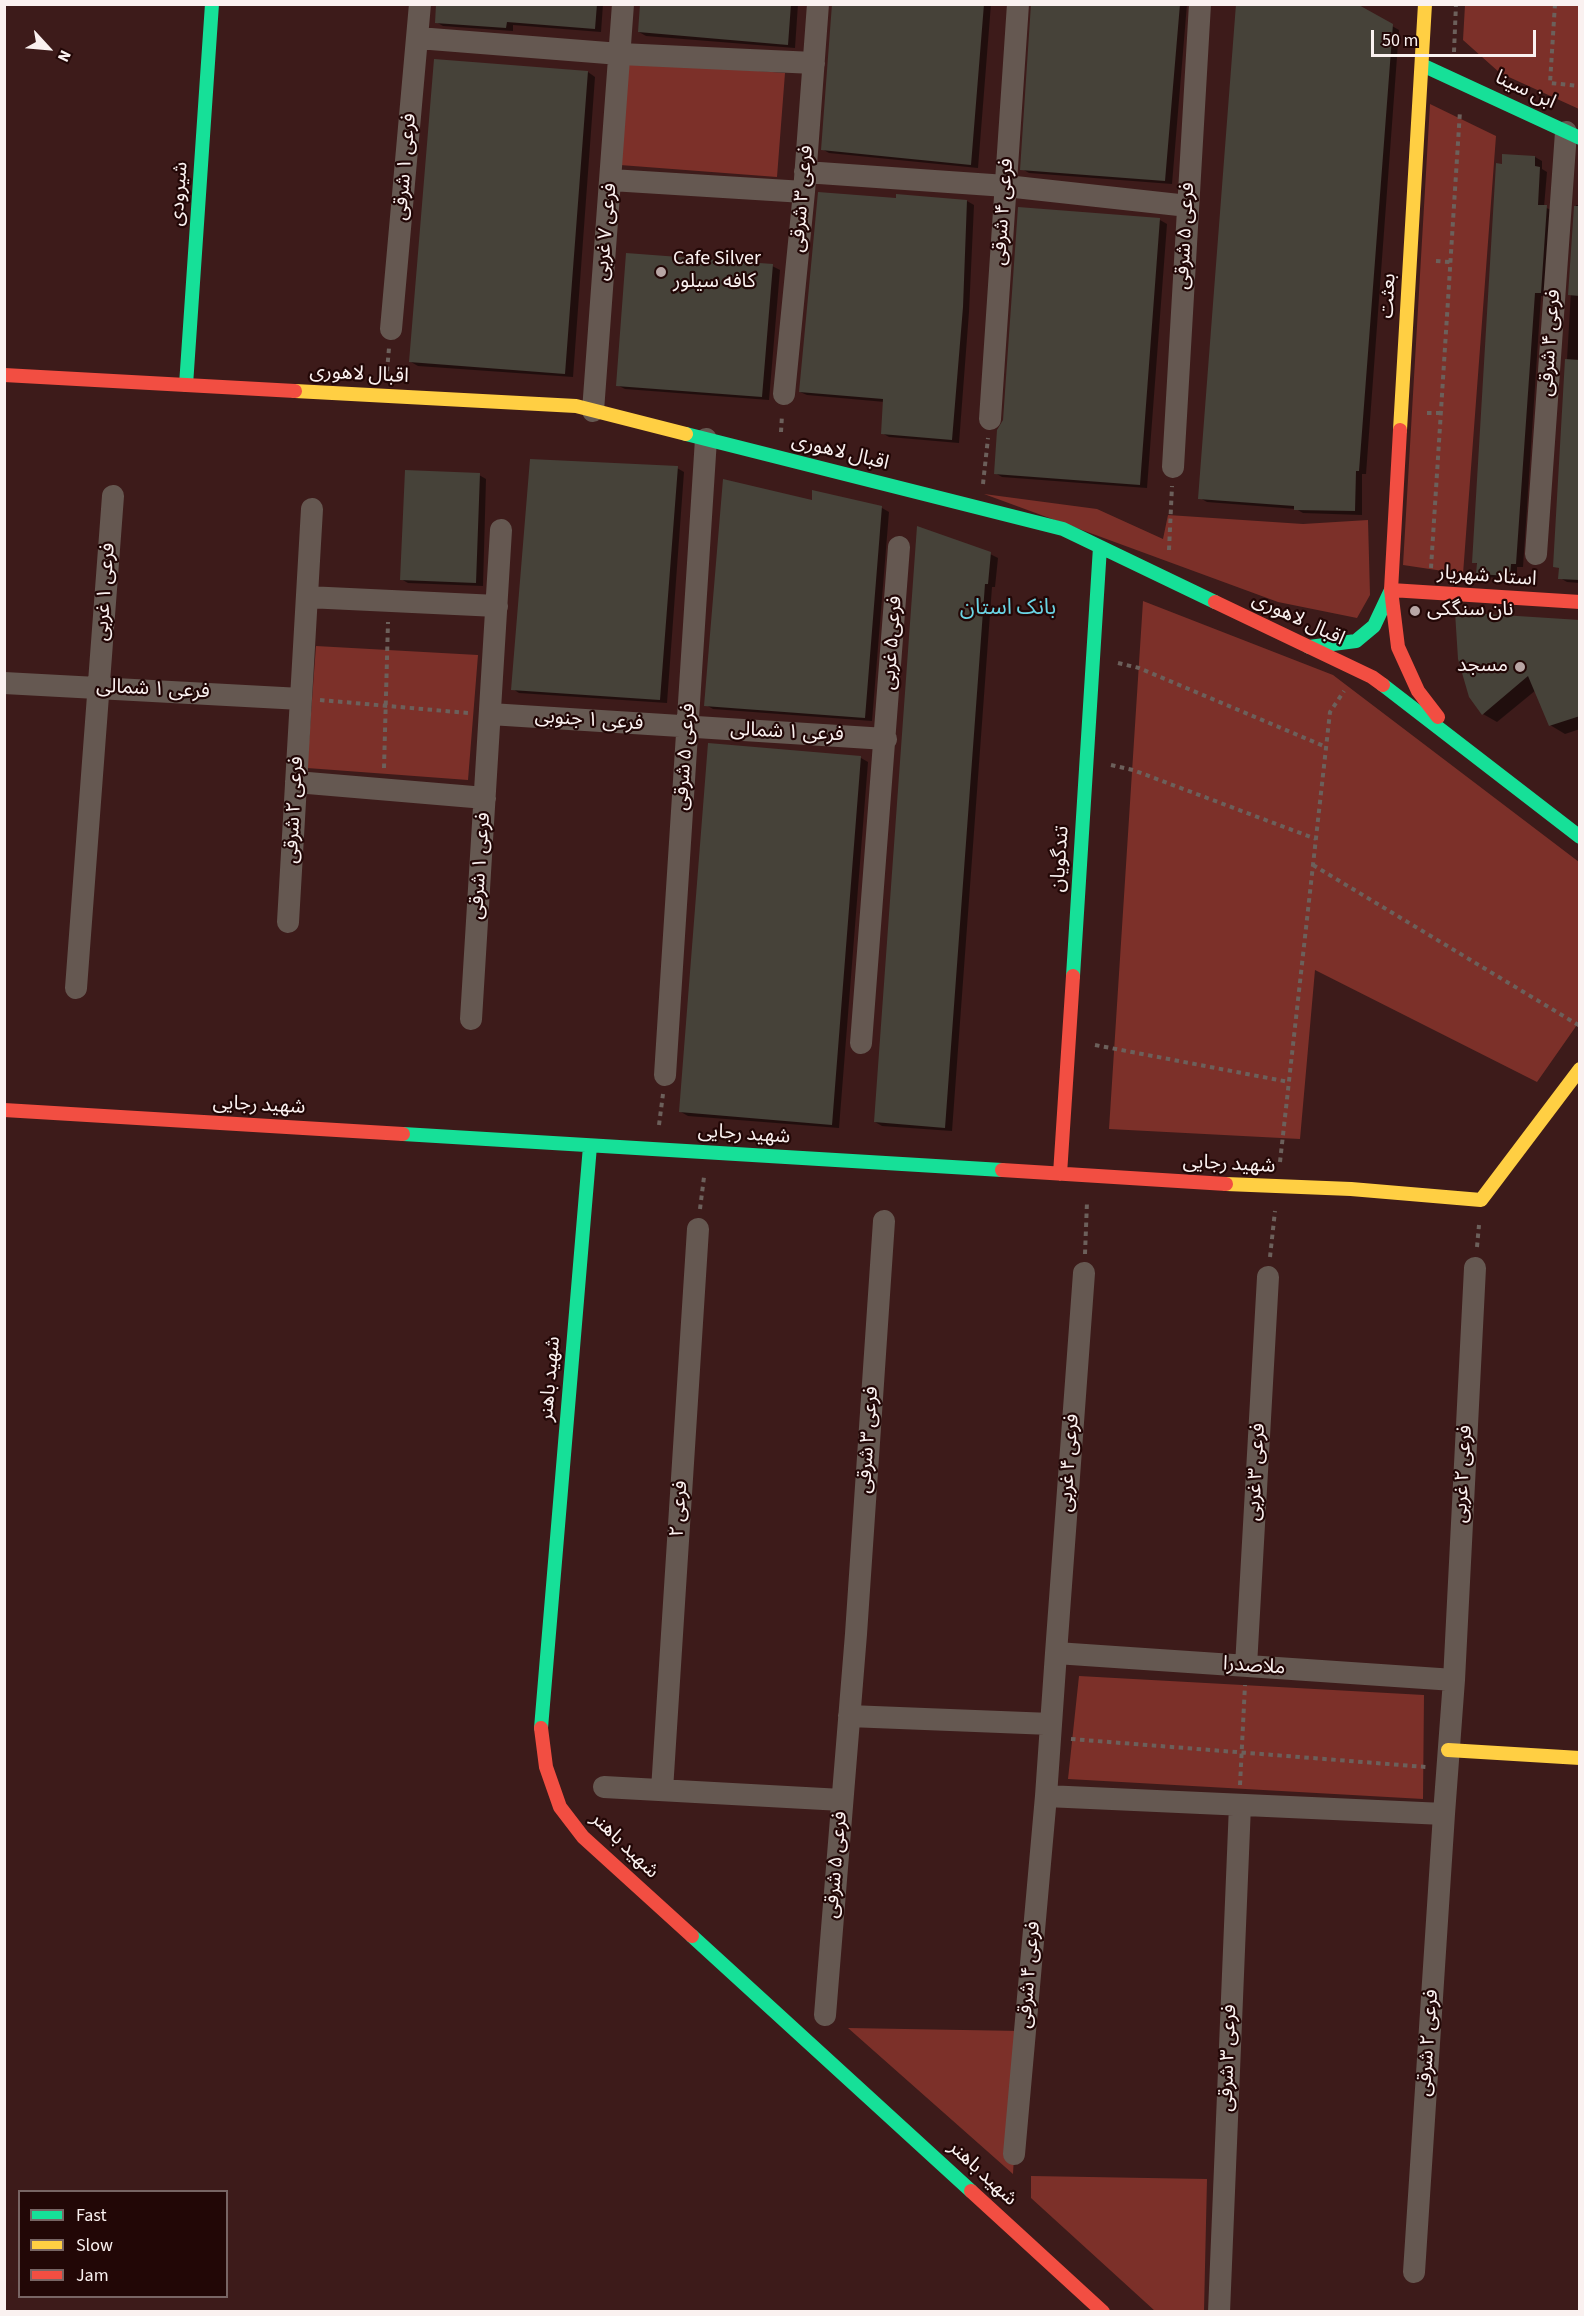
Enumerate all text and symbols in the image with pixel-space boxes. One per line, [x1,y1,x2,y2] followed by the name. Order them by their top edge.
[18,18,78,78] north arrow
[1374,18,1539,56] scale bar
[1382,28,1418,53] text: 50 m
[52,46,76,65] text: N
[1491,66,1559,116] street label: ابن سینا
[389,113,423,221] street label: فرعی ۱ شرقی
[786,145,820,253] street label: فرعی ۳ شرقی
[988,158,1020,266] street label: فرعی ۴ شرقی
[166,161,194,227] street label: شیرودی
[591,182,623,282] street label: فرعی ۷ غربی
[1171,182,1201,290] street label: فرعی ۵ شرقی
[673,248,761,295] place label: Cafe Silver کافه سیلور
[654,265,668,279] marker: Cafe Silver کافه سیلور
[1376,273,1402,319] street label: بعثت
[1535,289,1567,397] street label: فرعی ۴ شرقی
[309,360,409,390] street label: اقبال لاهوری
[789,429,891,477] street label: اقبال لاهوری
[91,542,121,642] street label: فرعی ۱ غربی
[1437,562,1537,592] street label: استاد شهریار
[1248,588,1348,652] street label: اقبال لاهوری
[878,595,908,691] street label: فرعی۵ غربی
[960,596,1056,622] district label: بانک استان
[1427,599,1513,623] place label: نان سنگکی
[1408,604,1422,618] marker: نان سنگکی
[1457,655,1508,679] place label: مسجد
[1513,660,1527,674] marker: مسجد
[96,675,210,705] street label: فرعی ۱ شمالی
[670,703,702,811] street label: فرعی ۵ شرقی
[534,705,644,737] street label: فرعی ۱ جنوبی
[730,718,844,748] street label: فرعی ۱ شمالی
[280,756,310,864] street label: فرعی ۲ شرقی
[465,812,497,920] street label: فرعی ۱ شرقی
[1047,825,1075,893] street label: تندگویان
[212,1092,306,1120] street label: شهید رجایی
[697,1120,791,1150] street label: شهید رجایی
[1182,1151,1276,1179] street label: شهید رجایی
[535,1335,567,1423] street label: شهید باهنر
[853,1386,885,1494] street label: فرعی ۳ شرقی
[1055,1413,1085,1513] street label: فرعی ۴ غربی
[1242,1422,1272,1522] street label: فرعی ۳ غربی
[1449,1424,1479,1524] street label: فرعی ۲ غربی
[666,1480,694,1538] street label: فرعی ۲
[1222,1653,1286,1681] street label: ملاصدرا
[585,1808,663,1884] street label: شهید باهنر
[820,1811,854,1919] street label: فرعی ۵ شرقی
[1013,1921,1047,2029] street label: فرعی ۴ شرقی
[1413,1989,1445,2097] street label: فرعی ۲ شرقی
[1215,2004,1243,2112] street label: فرعی ۳ شرقی
[943,2136,1021,2212] street label: شهید باهنر
[18,2190,228,2298] legend
[76,2203,107,2228] text: Fast
[76,2233,113,2258] text: Slow
[76,2263,109,2288] text: Jam

